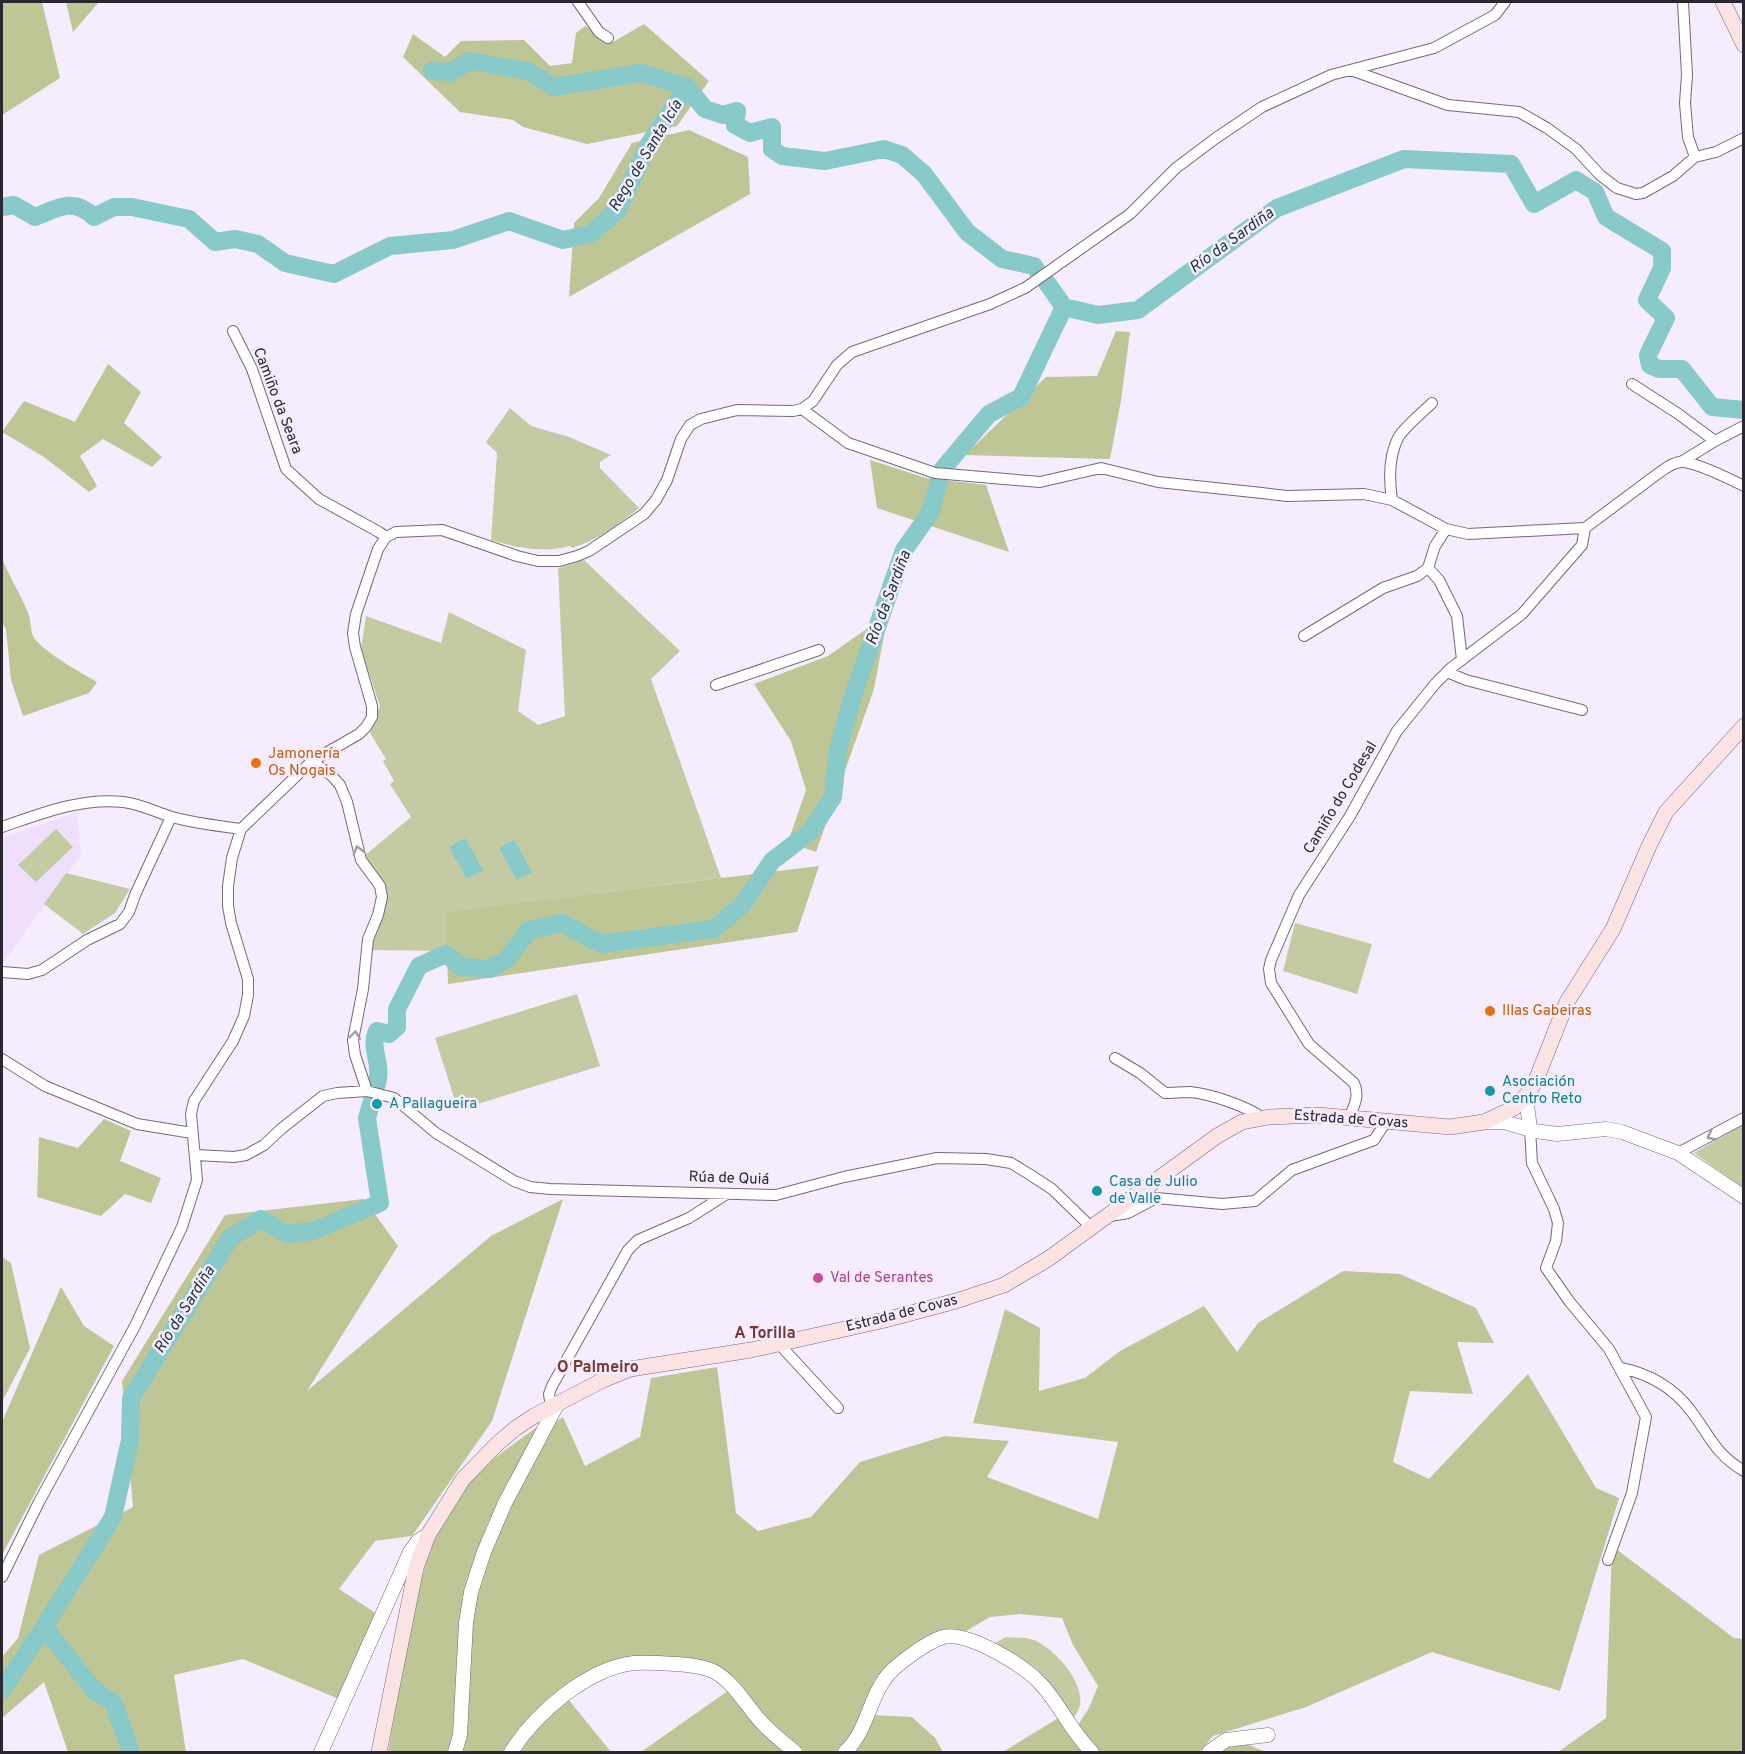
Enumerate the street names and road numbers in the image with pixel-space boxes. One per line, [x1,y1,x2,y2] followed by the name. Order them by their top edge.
[248,345,306,457] street label: Camiño da Seara
[1300,738,1382,858] street label: Camiño do Codesal
[1293,1107,1409,1133] street label: Estrada de Covas
[688,1168,770,1190] street label: Rúa de Quiá
[844,1291,960,1337] street label: Estrada de Covas

